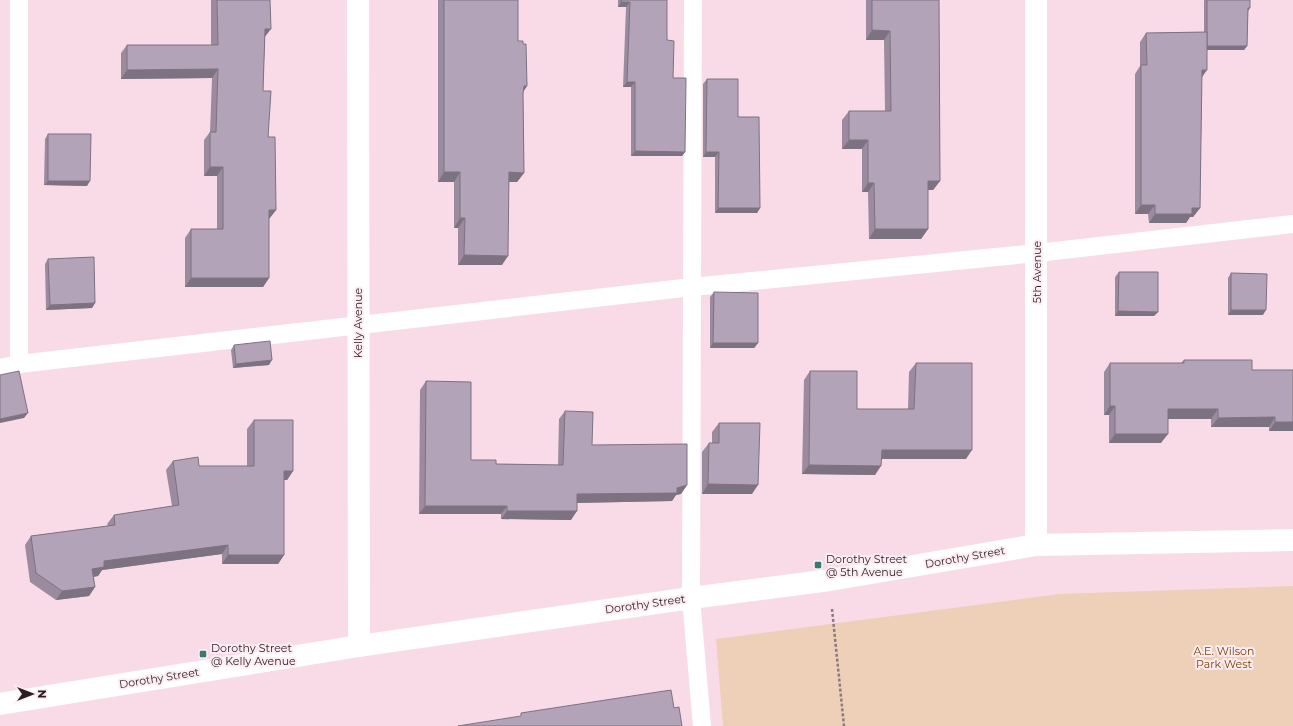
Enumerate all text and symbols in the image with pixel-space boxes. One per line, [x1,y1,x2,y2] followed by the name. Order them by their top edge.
[1030,240,1044,303] street label: 5th Avenue
[351,287,365,358] street label: Kelly Avenue
[924,543,1007,571] street label: Dorothy Street
[826,552,907,579] place label: Dorothy Street @ 5th Avenue
[813,560,823,570] marker: Dorothy Street @ 5th Avenue
[604,591,687,617] street label: Dorothy Street
[211,641,296,668] place label: Dorothy Street @ Kelly Avenue
[1194,644,1254,671] park label: A.E. Wilson Park West
[198,649,208,659] marker: Dorothy Street @ Kelly Avenue
[118,665,201,691] street label: Dorothy Street
[12,674,52,714] north arrow
[35,690,49,698] text: N

